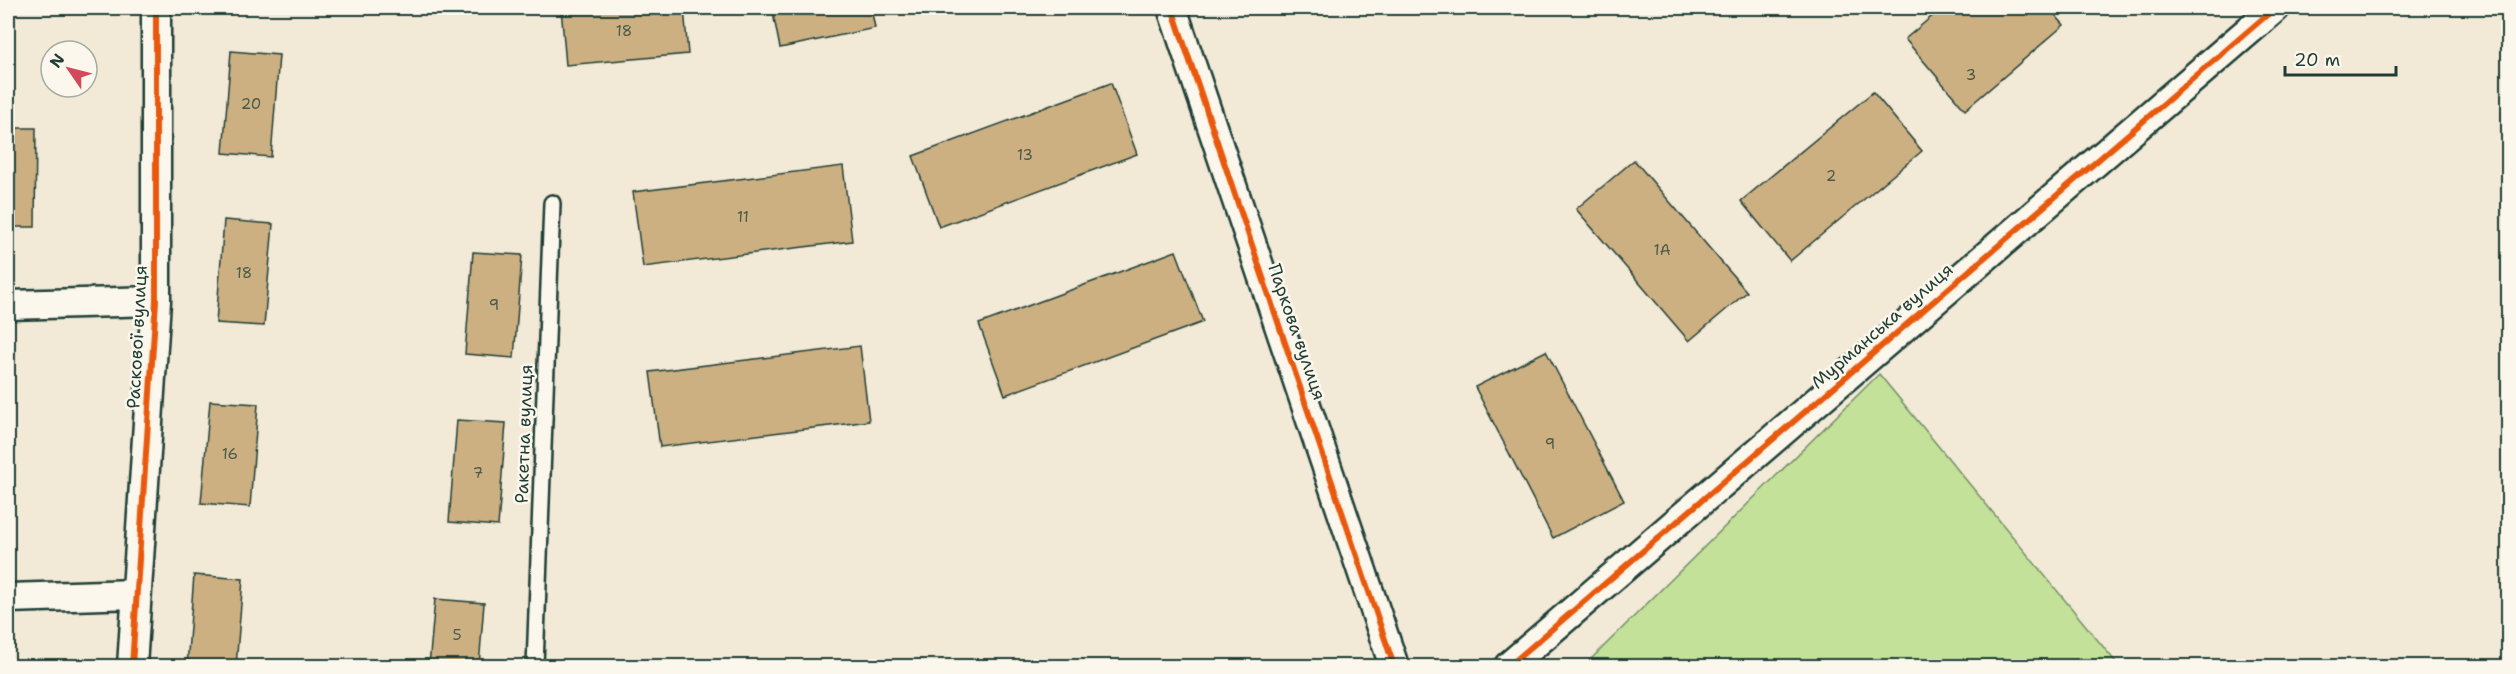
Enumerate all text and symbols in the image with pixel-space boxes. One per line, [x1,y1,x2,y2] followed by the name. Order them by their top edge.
[616,21,632,41] house number: 18
[39,39,99,99] north arrow
[2285,39,2396,77] scale bar
[2294,48,2340,72] text: 20 m
[45,49,69,72] text: N
[1966,65,1976,85] house number: 3
[241,94,261,114] house number: 20
[1017,145,1033,165] house number: 13
[1826,166,1836,186] house number: 2
[737,207,749,227] house number: 11
[1653,240,1671,260] house number: 1А
[1806,258,1958,394] street label: Мурманська вулиця
[1262,261,1332,403] street label: Паркова вулиця
[236,263,252,283] house number: 18
[121,265,153,409] street label: Раскової вулиця
[489,295,499,315] house number: 9
[510,364,538,504] street label: Ракетна вулиця
[1545,434,1555,454] house number: 9
[222,444,238,464] house number: 16
[473,463,483,483] house number: 7
[452,625,462,645] house number: 5

